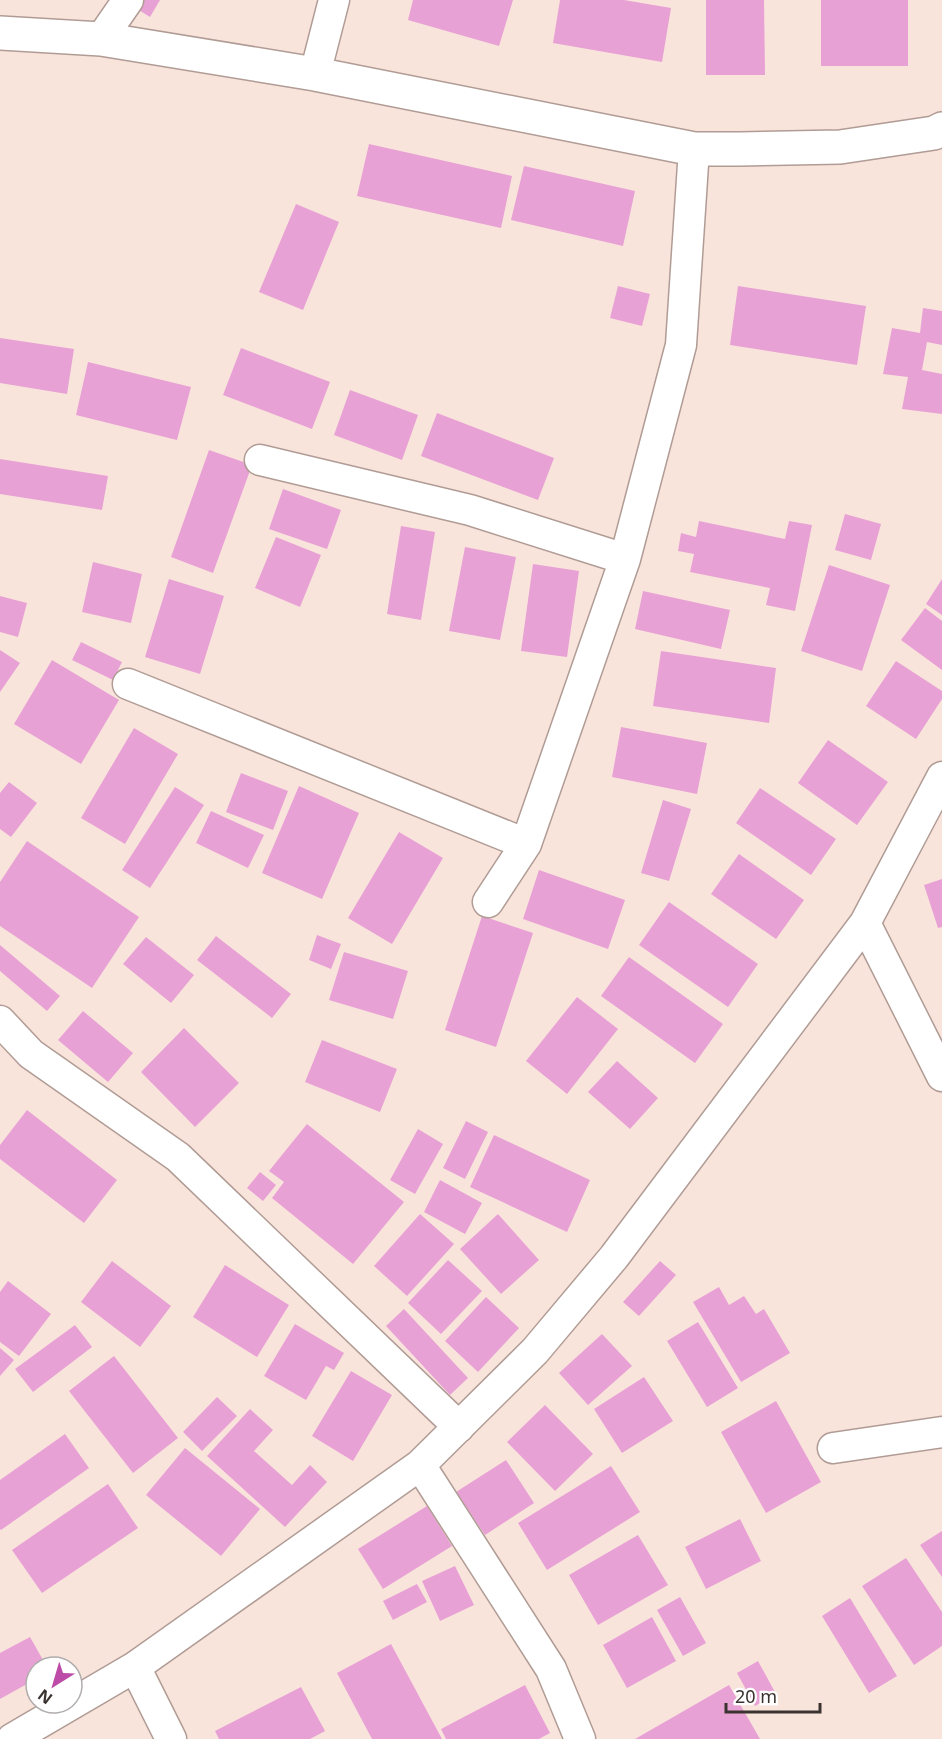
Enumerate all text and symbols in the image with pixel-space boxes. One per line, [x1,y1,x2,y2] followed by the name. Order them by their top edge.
[24,1655,84,1715] north arrow
[726,1676,820,1714] scale bar
[33,1684,57,1710] text: N
[735,1684,777,1708] text: 20 m

